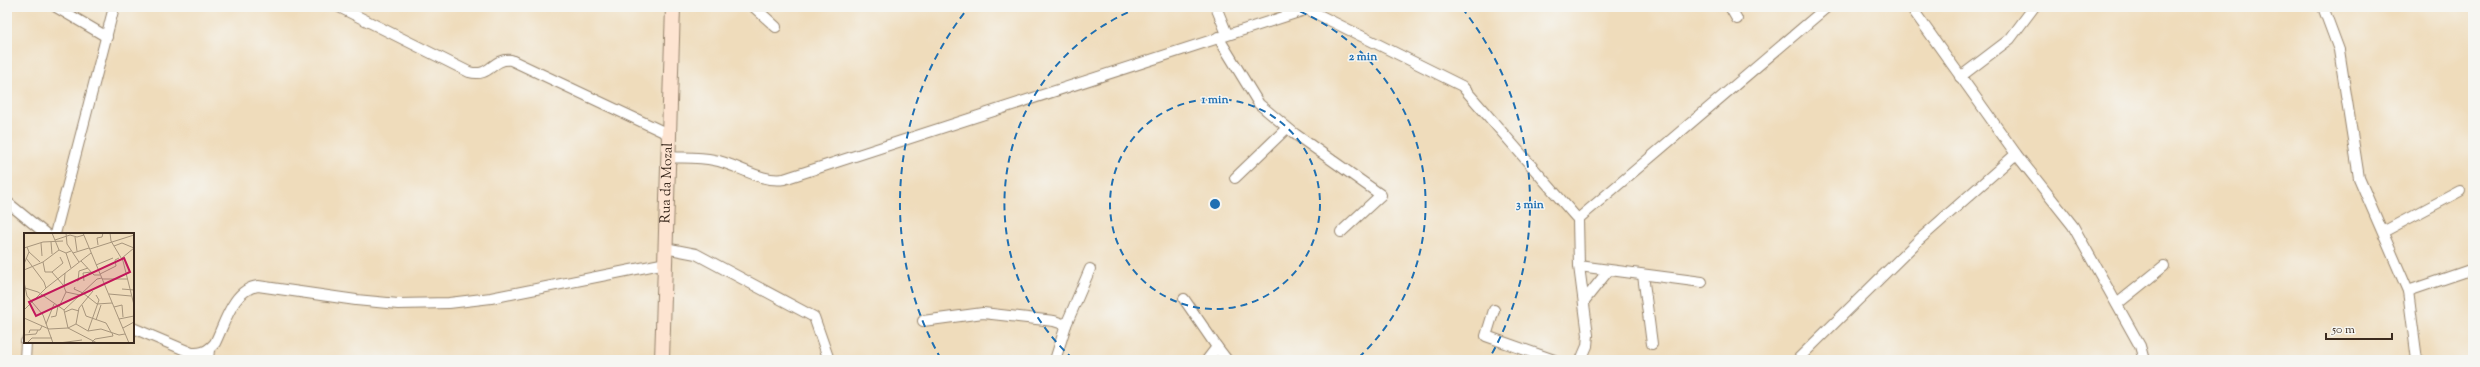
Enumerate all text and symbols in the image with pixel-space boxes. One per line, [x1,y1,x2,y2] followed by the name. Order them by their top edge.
[1349,48,1378,66] text: 2 min
[1200,91,1229,109] text: 1 min
[656,142,679,224] street label: Rua da Mozal
[1516,196,1545,214] text: 3 min
[1208,197,1222,211] centre of rings
[24,233,134,343] inset map
[2326,315,2392,341] scale bar
[2331,321,2355,339] text: 50 m

